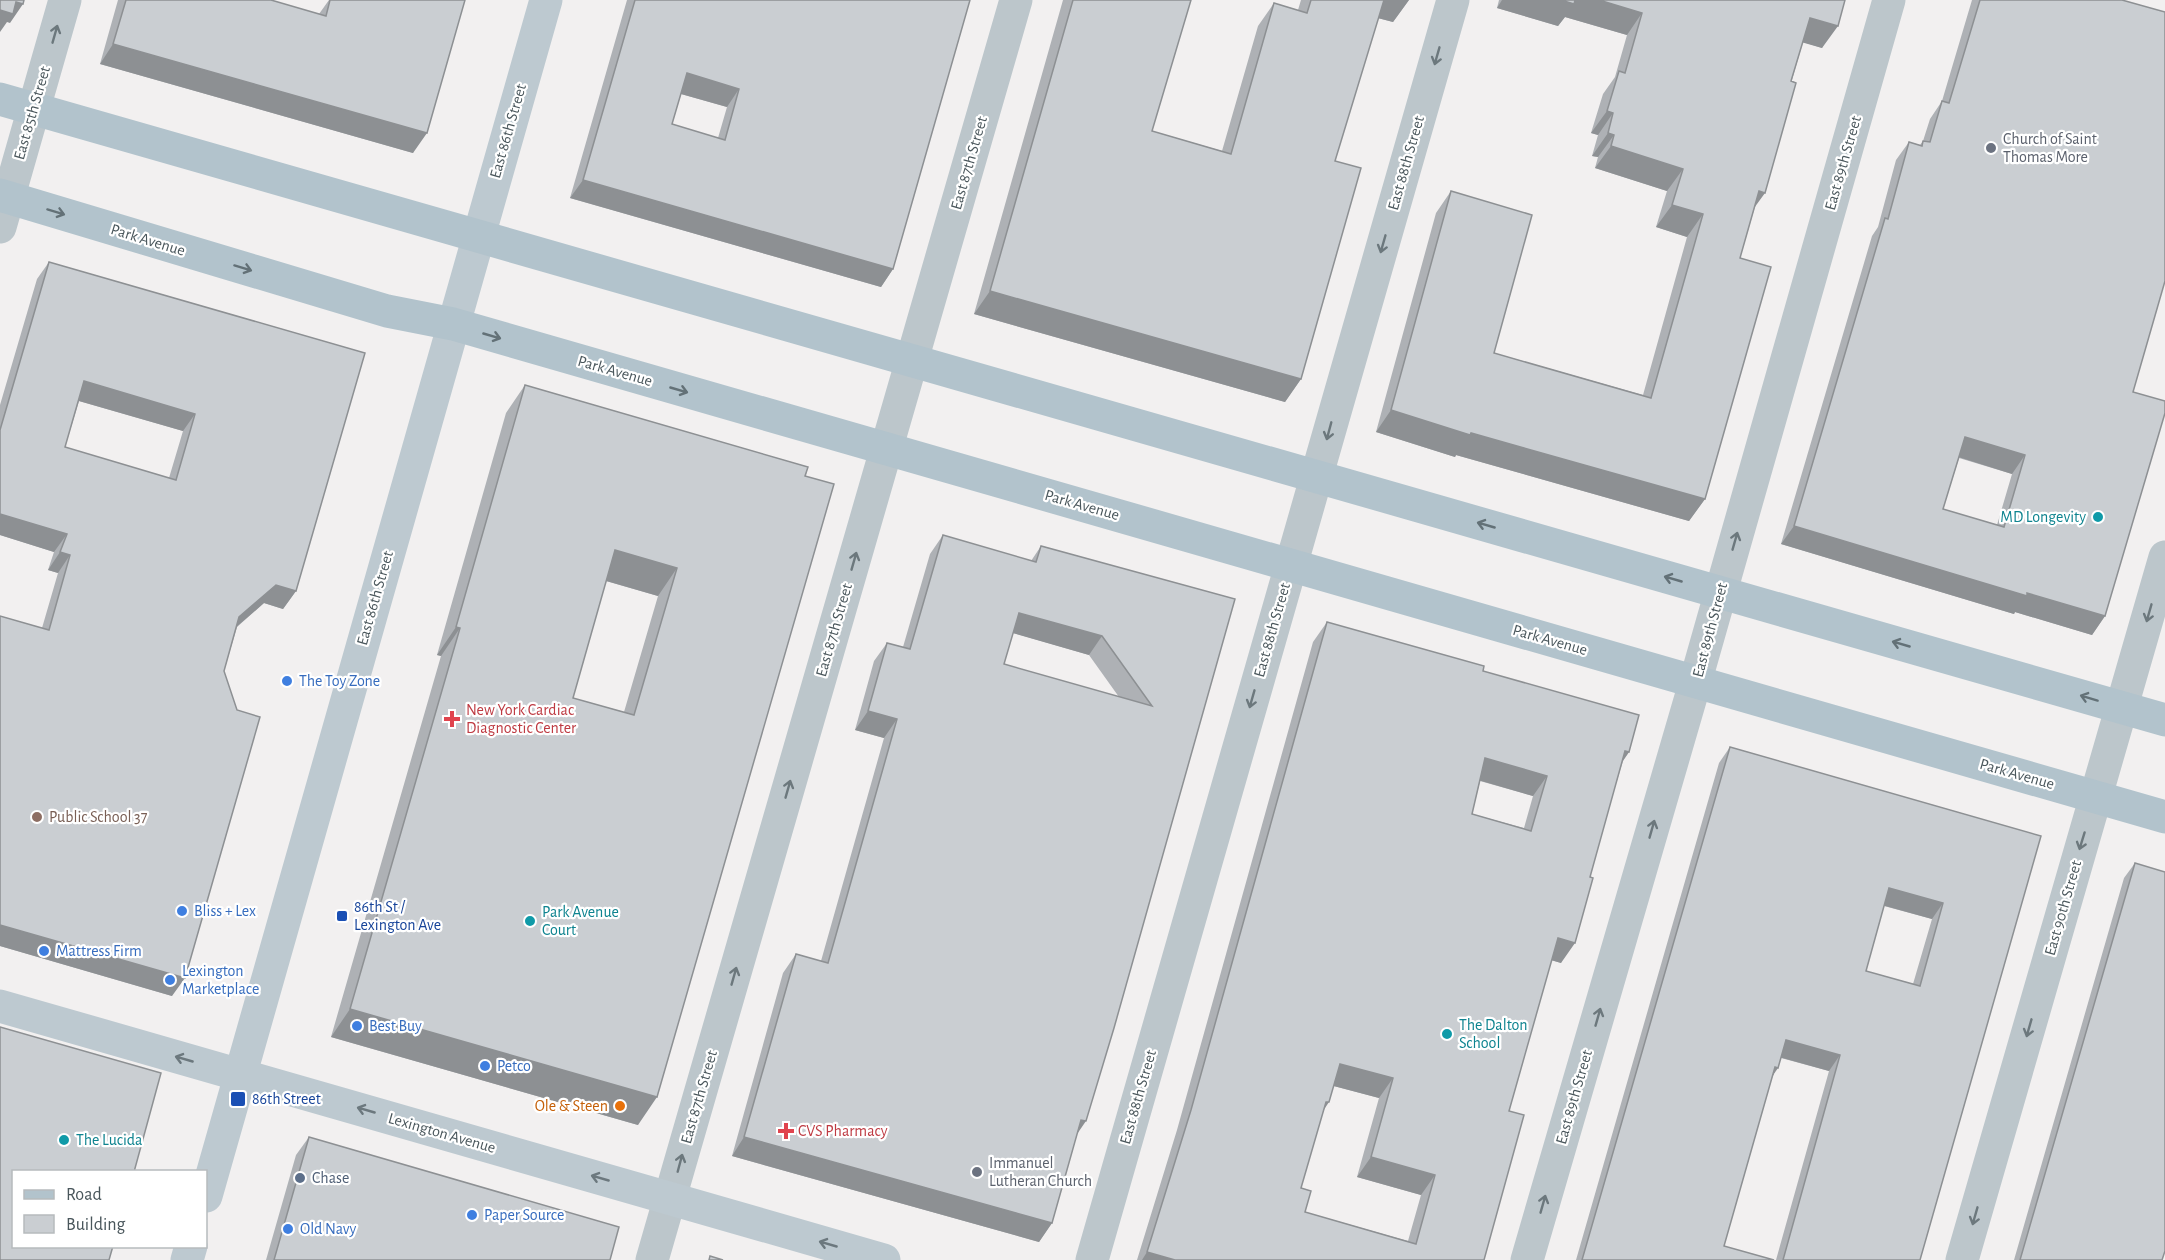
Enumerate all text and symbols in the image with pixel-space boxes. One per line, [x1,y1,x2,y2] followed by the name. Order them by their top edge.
[50,25,61,44] one-way arrow
[1431,46,1442,65] one-way arrow
[11,64,53,162] street label: East 85th Street
[487,82,529,180] street label: East 86th Street
[948,114,990,212] street label: East 87th Street
[1385,114,1427,212] street label: East 88th Street
[1822,114,1864,212] street label: East 89th Street
[2003,131,2097,165] place label: Church of Saint Thomas More
[1984,141,1998,155] marker: Church of Saint Thomas More
[46,207,65,218] one-way arrow
[109,221,187,259] street label: Park Avenue
[1376,234,1388,253] one-way arrow
[233,263,252,274] one-way arrow
[482,330,501,342] one-way arrow
[576,353,654,389] street label: Park Avenue
[669,384,688,396] one-way arrow
[1322,421,1334,440] one-way arrow
[1043,487,1121,523] street label: Park Avenue
[2000,509,2086,526] place label: MD Longevity
[2091,510,2105,524] marker: MD Longevity
[1477,519,1496,530] one-way arrow
[1730,532,1741,551] one-way arrow
[354,549,396,647] street label: East 86th Street
[849,552,860,571] one-way arrow
[1664,573,1683,584] one-way arrow
[813,581,855,679] street label: East 87th Street
[1251,581,1293,679] street label: East 88th Street
[1690,581,1730,679] street label: East 89th Street
[2143,603,2154,622] one-way arrow
[1511,622,1589,658] street label: Park Avenue
[1892,638,1911,649] one-way arrow
[299,673,380,690] place label: The Toy Zone
[280,674,294,688] marker: The Toy Zone
[1246,689,1257,708] one-way arrow
[2080,692,2099,703] one-way arrow
[466,702,577,736] place label: New York Cardiac Diagnostic Center
[443,710,461,728] marker: New York Cardiac Diagnostic Center
[1978,756,2056,792] street label: Park Avenue
[783,780,794,799] one-way arrow
[49,809,148,825] place label: Public School 37
[30,810,44,824] marker: Public School 37
[1647,820,1658,839] one-way arrow
[2076,831,2087,850] one-way arrow
[2042,859,2084,957] street label: East 90th Street
[354,899,441,933] place label: 86th St / Lexington Ave
[194,903,256,919] place label: Bliss + Lex
[175,904,189,918] marker: Bliss + Lex
[542,904,619,938] place label: Park Avenue Court
[335,909,349,923] marker: 86th St / Lexington Ave
[523,914,537,928] marker: Park Avenue Court
[56,943,142,959] place label: Mattress Firm
[37,944,51,958] marker: Mattress Firm
[182,963,259,997] place label: Lexington Marketplace
[729,967,740,986] one-way arrow
[163,973,177,987] marker: Lexington Marketplace
[1593,1007,1604,1026] one-way arrow
[1459,1017,1528,1051] place label: The Dalton School
[369,1018,422,1035] place label: Best Buy
[2022,1018,2034,1037] one-way arrow
[350,1019,364,1033] marker: Best Buy
[1440,1027,1454,1041] marker: The Dalton School
[678,1048,720,1146] street label: East 87th Street
[1117,1048,1159,1146] street label: East 88th Street
[1553,1048,1595,1146] street label: East 89th Street
[175,1053,194,1064] one-way arrow
[497,1058,531,1074] place label: Petco
[478,1059,492,1073] marker: Petco
[229,1090,247,1108] marker: 86th Street
[252,1091,321,1107] place label: 86th Street
[535,1098,608,1114] place label: Ole & Steen
[613,1099,627,1113] marker: Ole & Steen
[357,1104,376,1115] one-way arrow
[387,1110,497,1156] street label: Lexington Avenue
[798,1123,888,1140] place label: CVS Pharmacy
[779,1124,793,1138] marker: CVS Pharmacy
[76,1132,143,1148] place label: The Lucida
[57,1133,71,1147] marker: The Lucida
[675,1154,686,1173] one-way arrow
[989,1155,1092,1189] place label: Immanuel Lutheran Church
[970,1165,984,1179] marker: Immanuel Lutheran Church
[12,1170,207,1248] legend
[312,1170,349,1186] place label: Chase
[293,1171,307,1185] marker: Chase
[591,1172,610,1183] one-way arrow
[66,1186,102,1204] text: Road
[1538,1195,1549,1214] one-way arrow
[1969,1206,1980,1225] one-way arrow
[484,1207,564,1223] place label: Paper Source
[465,1208,479,1222] marker: Paper Source
[66,1216,126,1234] text: Building
[300,1221,357,1238] place label: Old Navy
[281,1222,295,1236] marker: Old Navy
[819,1238,838,1249] one-way arrow

